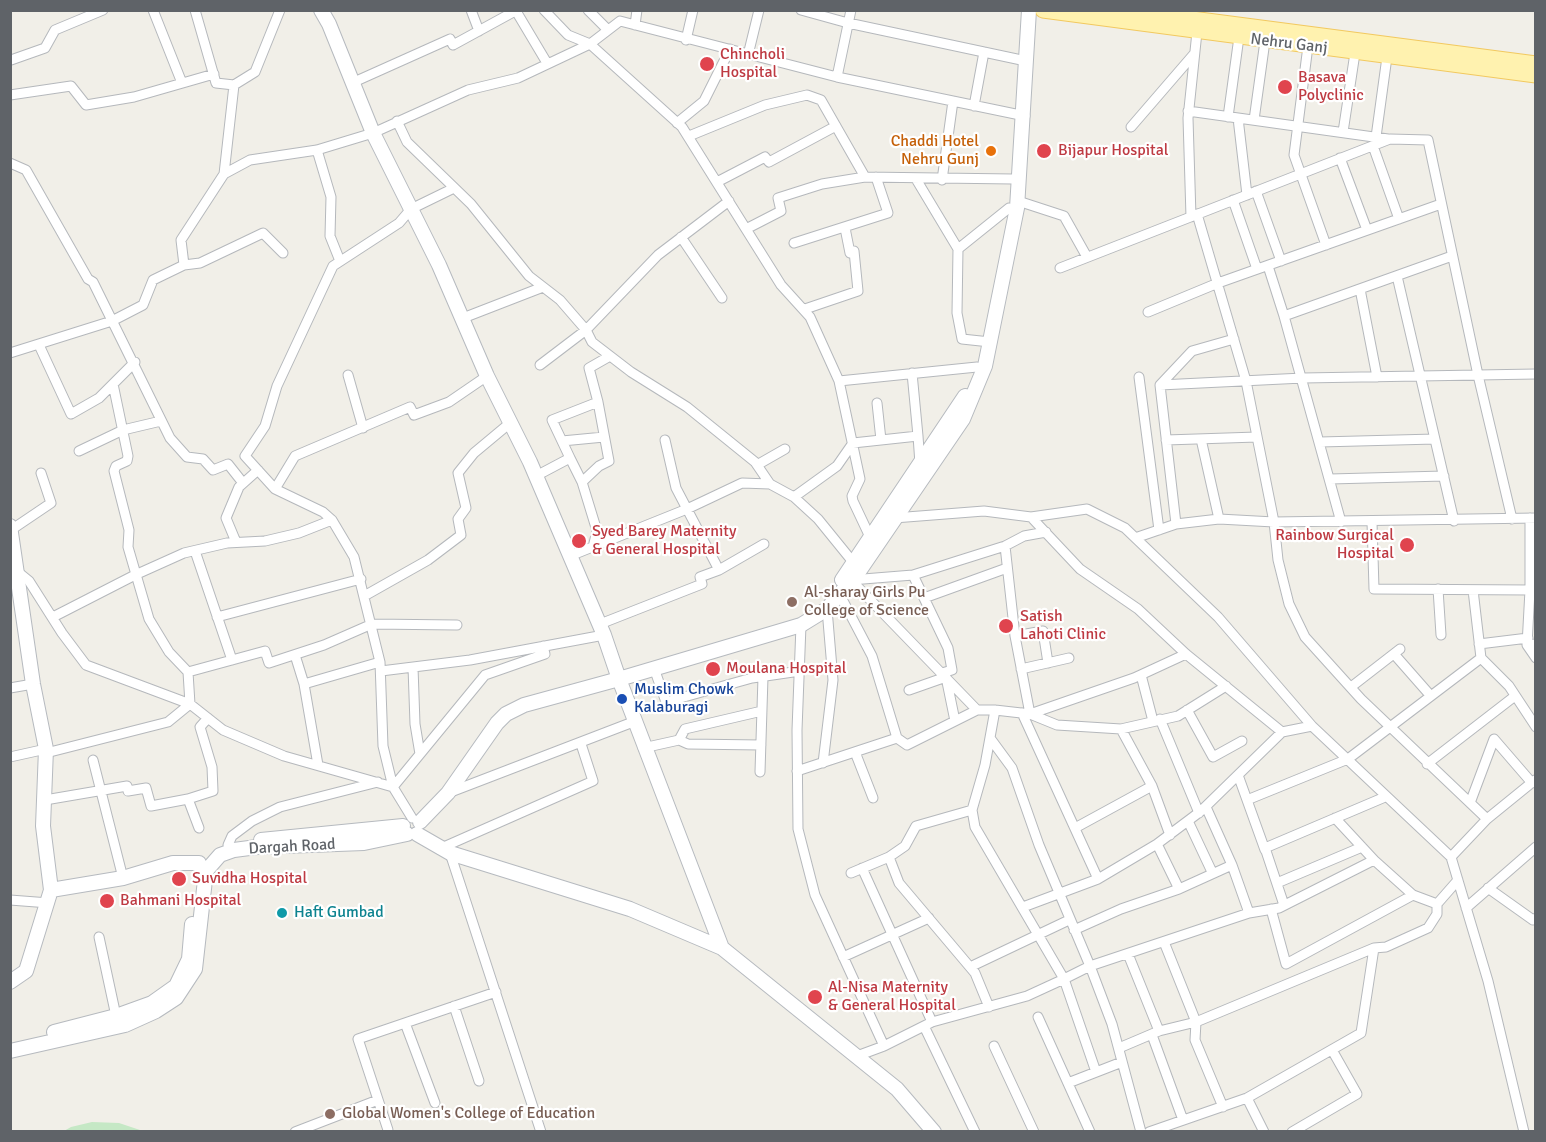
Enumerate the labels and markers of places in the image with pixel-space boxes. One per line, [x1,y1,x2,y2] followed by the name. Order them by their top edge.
[720,45,785,83] place label: Chincholi Hospital
[698,55,716,73] marker: Chincholi Hospital
[1298,68,1364,106] place label: Basava Polyclinic
[1276,78,1294,96] marker: Basava Polyclinic
[891,132,979,170] place label: Chaddi Hotel Nehru Gunj
[1058,141,1168,161] place label: Bijapur Hospital
[1035,142,1053,160] marker: Bijapur Hospital
[984,144,998,158] marker: Chaddi Hotel Nehru Gunj
[592,522,736,560] place label: Syed Barey Maternity & General Hospital
[1275,526,1394,564] place label: Rainbow Surgical Hospital
[570,532,588,550] marker: Syed Barey Maternity & General Hospital
[1398,536,1416,554] marker: Rainbow Surgical Hospital
[804,583,929,621] place label: Al-sharay Girls Pu College of Science
[785,595,799,609] marker: Al-sharay Girls Pu College of Science
[1020,607,1106,645] place label: Satish Lahoti Clinic
[997,617,1015,635] marker: Satish Lahoti Clinic
[726,659,846,679] place label: Moulana Hospital
[704,660,722,678] marker: Moulana Hospital
[634,680,734,718] place label: Muslim Chowk Kalaburagi
[615,692,629,706] marker: Muslim Chowk Kalaburagi
[192,869,307,889] place label: Suvidha Hospital
[170,870,188,888] marker: Suvidha Hospital
[120,891,241,911] place label: Bahmani Hospital
[98,892,116,910] marker: Bahmani Hospital
[294,903,384,923] place label: Haft Gumbad
[275,906,289,920] marker: Haft Gumbad
[828,978,956,1016] place label: Al-Nisa Maternity & General Hospital
[806,988,824,1006] marker: Al-Nisa Maternity & General Hospital
[342,1104,595,1124] place label: Global Women's College of Education
[323,1107,337,1121] marker: Global Women's College of Education

